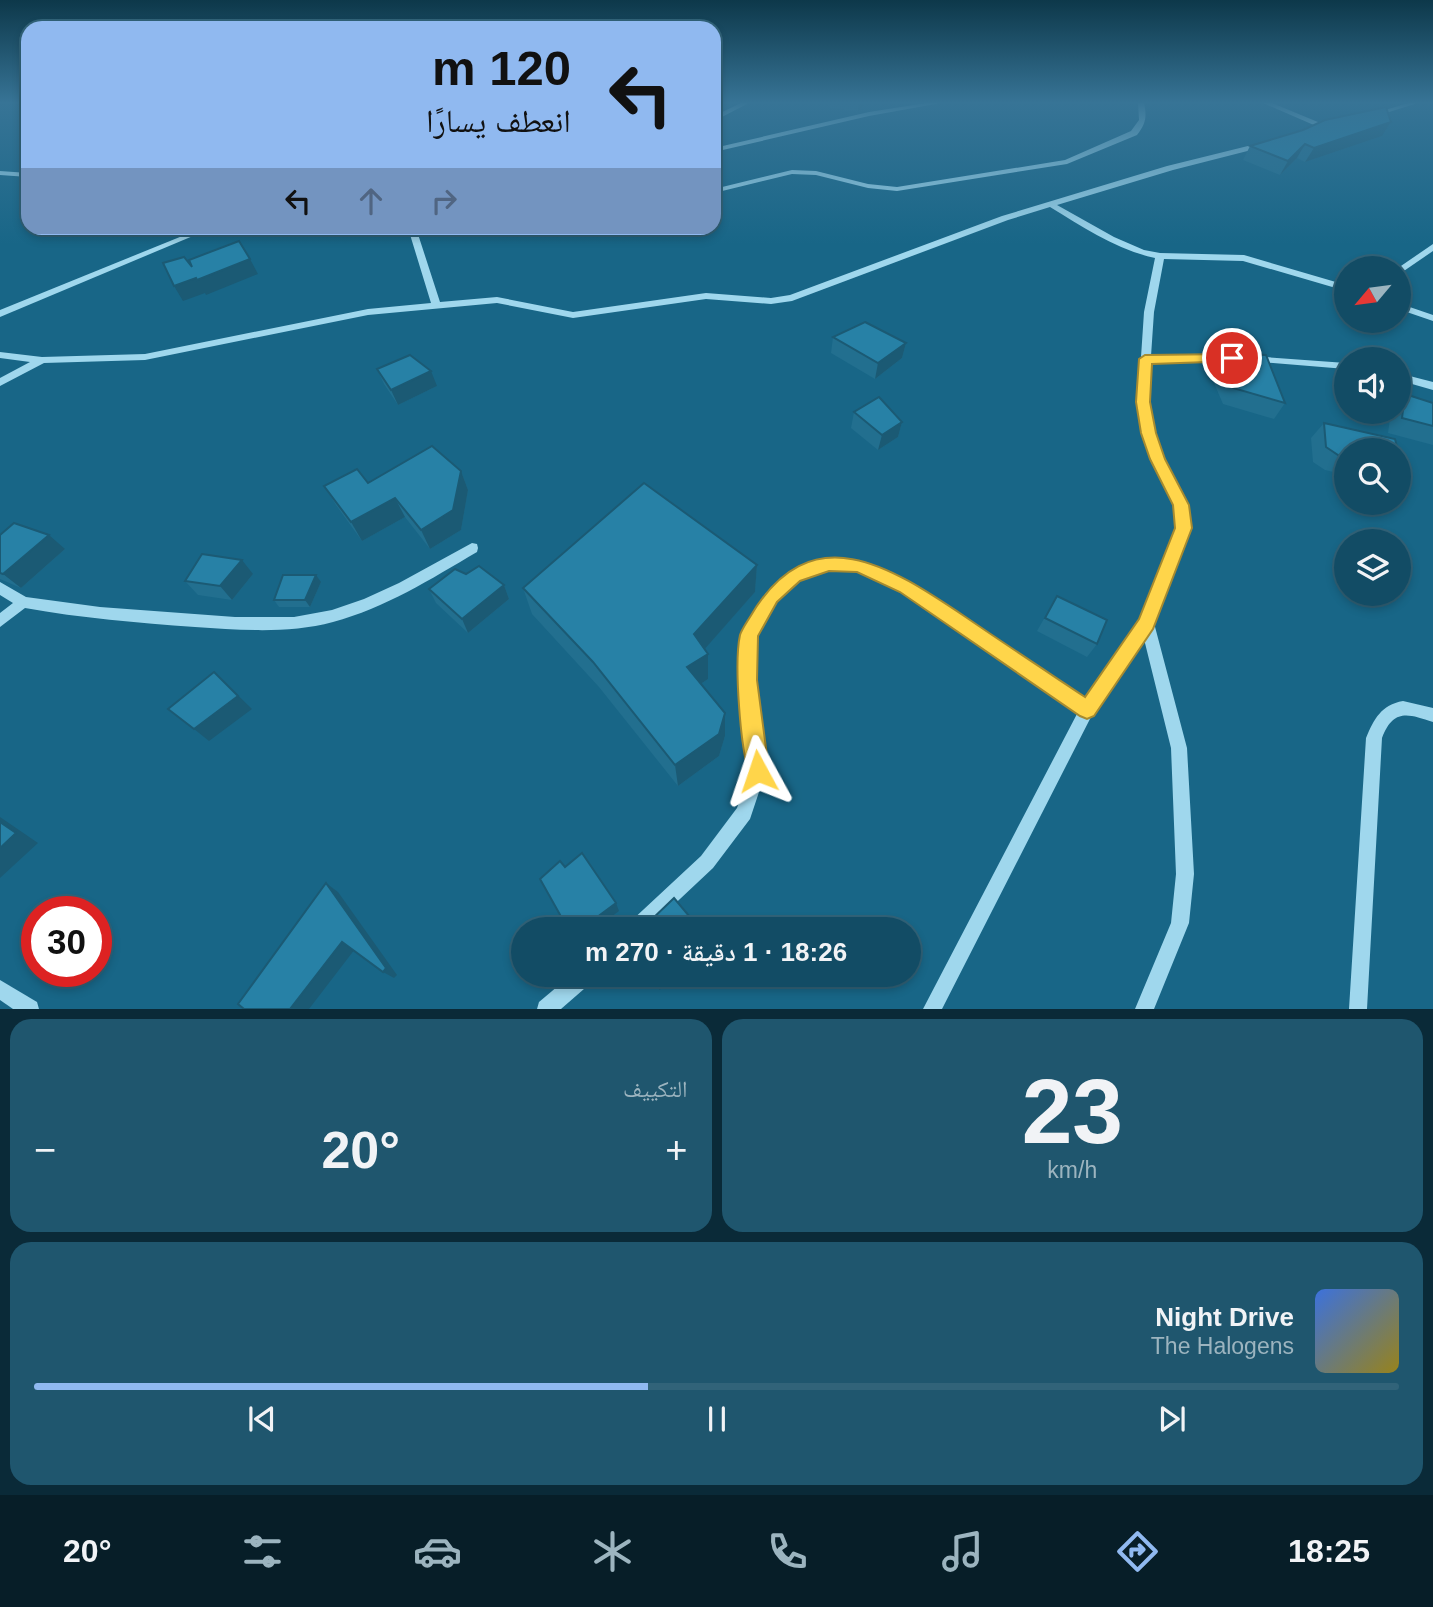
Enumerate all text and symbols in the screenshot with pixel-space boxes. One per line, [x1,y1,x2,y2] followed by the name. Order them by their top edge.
[432,41,571,95] text: 120 m
[595,49,686,140] icon: left
[426,103,571,139] text: انعطف يسارًا
[279,182,317,220] icon: left
[352,182,390,220] icon: ahead
[425,182,463,220] icon: right
[1334,256,1410,332] north arrow
[1334,256,1411,606] map controls
[1202,328,1262,388] pin
[1213,339,1251,377] icon: arrive
[1334,347,1411,424] button: sound
[1334,438,1411,515] button: search
[1334,529,1411,606] button: layers
[721,734,795,808] position arrow
[21,896,112,987] speed limit sign: 30
[585,937,847,967] text: 18:26 · 1 دقيقة · 270 m
[1022,1061,1123,1162] text: 23
[623,1076,688,1102] text: التكييف
[321,1121,400,1179] text: 20°
[34,1129,56,1171] text: −
[665,1129,687,1171] text: +
[1047,1157,1097,1183] text: km/h
[1155,1302,1294,1332] text: Night Drive
[1151,1333,1294,1359] text: The Halogens
[243,1400,281,1438] icon: previous
[698,1400,736,1438] icon: pause
[1153,1400,1191,1438] icon: next
[238,1527,287,1576] icon: filters
[413,1527,462,1576] icon: car
[588,1527,637,1576] icon: climate
[763,1527,812,1576] icon: phone
[938,1527,987,1576] icon: music
[1113,1527,1162,1576] icon: directions
[63,1533,111,1569] text: 20°
[1288,1533,1370,1569] text: 18:25

